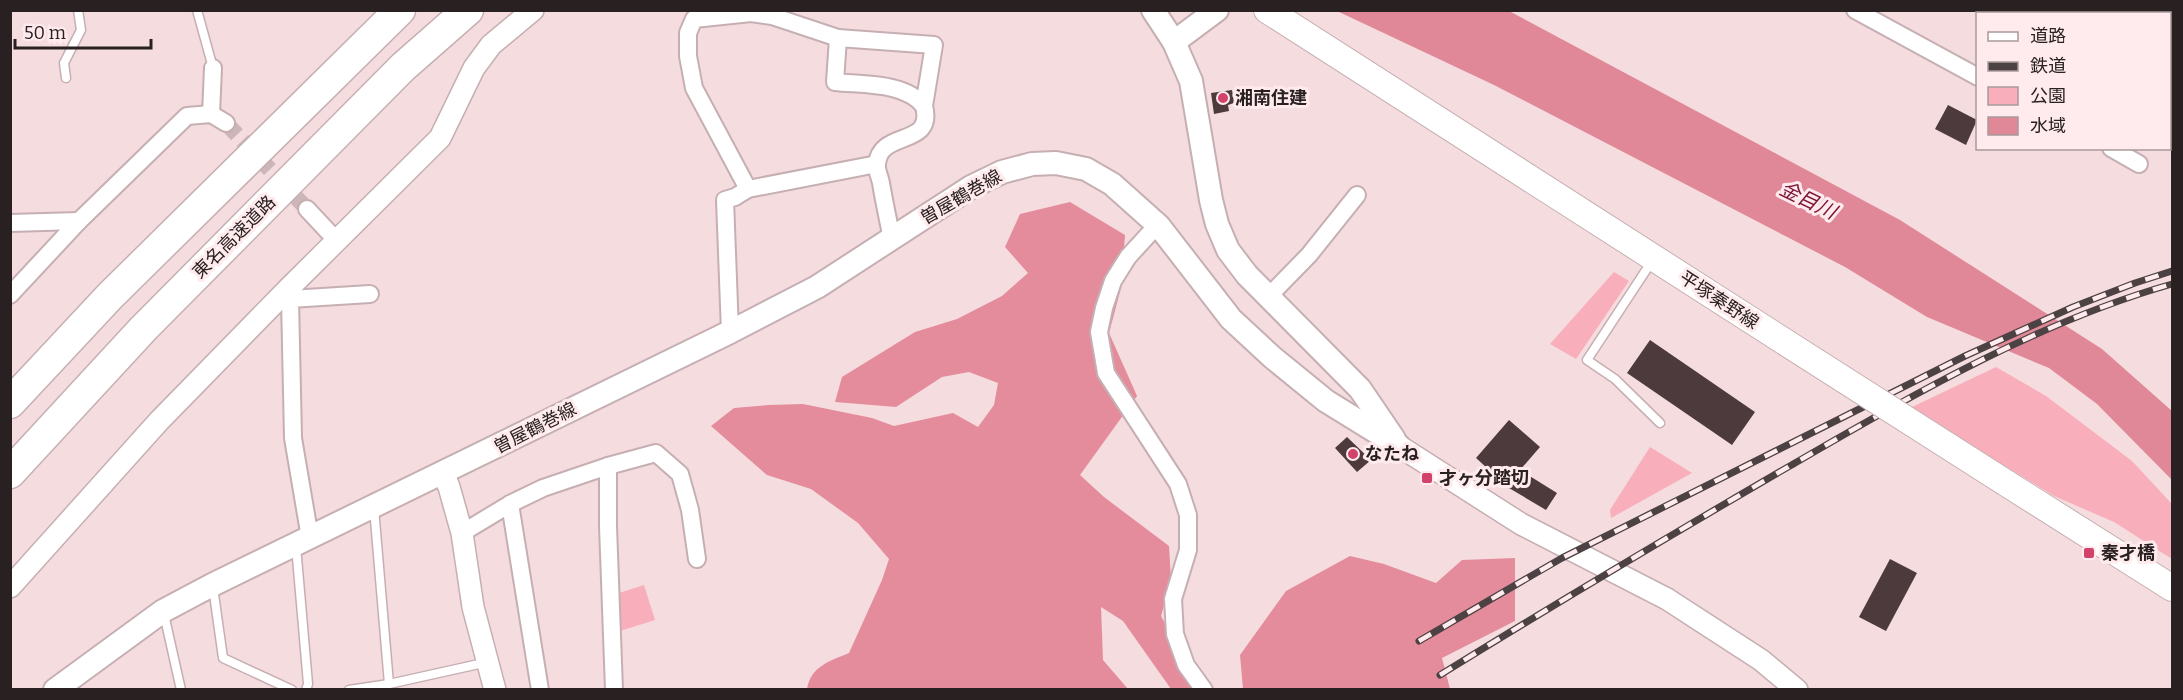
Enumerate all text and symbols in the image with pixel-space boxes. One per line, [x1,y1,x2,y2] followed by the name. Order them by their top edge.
[15,12,152,50] scale bar
[1976,12,2171,150] legend
[24,22,66,44] text: 50 m
[2030,25,2066,47] text: 道路
[2030,55,2066,77] text: 鉄道
[2030,85,2066,107] text: 公園
[1235,87,1307,109] place label: 湘南住建
[1216,91,1230,105] marker: 湘南住建
[2030,115,2066,137] text: 水域
[917,165,1005,229] street label: 曽屋鶴巻線
[1776,176,1842,225] water label: 金目川
[188,191,280,283] street label: 東名高速道路
[1675,266,1763,334] street label: 平塚秦野線
[490,398,580,458] street label: 曽屋鶴巻線
[1365,443,1419,465] place label: なたね
[1346,447,1360,461] marker: なたね
[1439,467,1529,489] place label: 才ヶ分踏切
[1420,471,1434,485] marker: 才ヶ分踏切
[2101,542,2155,564] place label: 秦才橋
[2082,546,2096,560] marker: 秦才橋

